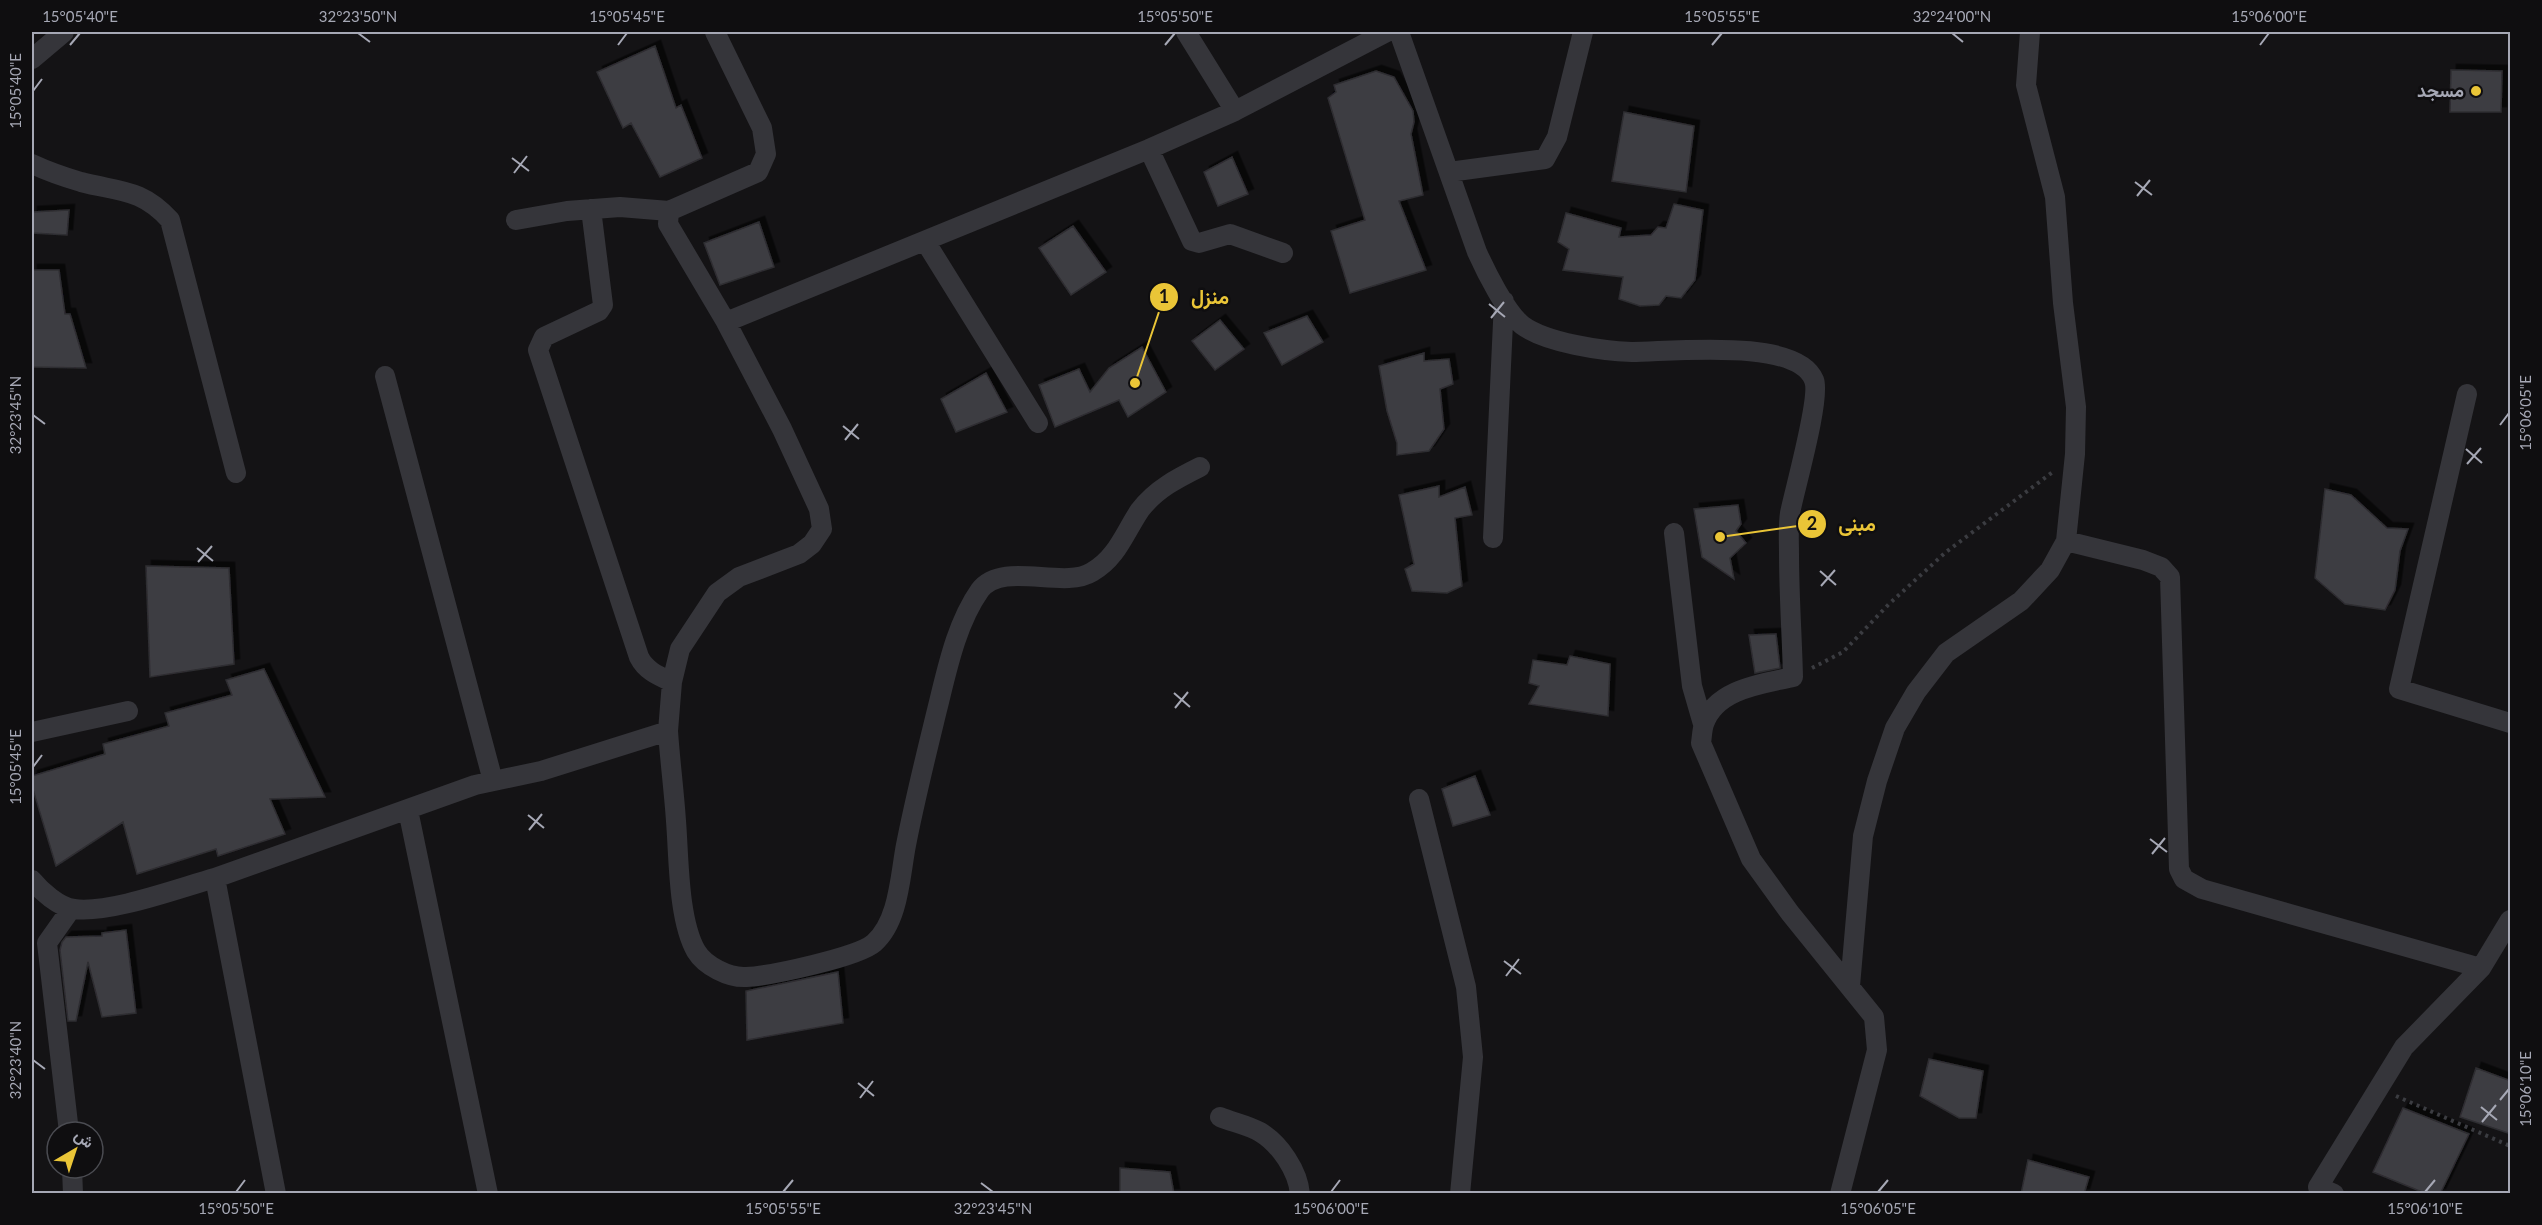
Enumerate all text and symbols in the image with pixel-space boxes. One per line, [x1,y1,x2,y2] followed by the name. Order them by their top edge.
[42,7,118,25] text: 15°05'40"E
[319,7,397,25] text: 32°23'50"N
[589,7,665,25] text: 15°05'45"E
[1137,7,1213,25] text: 15°05'50"E
[1684,7,1760,25] text: 15°05'55"E
[1913,7,1991,25] text: 32°24'00"N
[2231,7,2307,25] text: 15°06'00"E
[6,53,24,129] text: 15°05'40"E
[2417,79,2464,102] place label: مسجد
[2469,84,2483,98] marker: مسجد
[1149,278,1241,316] callout: منزل
[1191,284,1229,310] text: منزل
[1159,285,1169,307] text: 1
[2516,375,2534,451] text: 15°06'05"E
[6,376,24,454] text: 32°23'45"N
[1797,505,1888,543] callout: مبنى
[1838,511,1876,536] text: مبنى
[1807,512,1817,534] text: 2
[6,729,24,805] text: 15°05'45"E
[6,1021,24,1099] text: 32°23'40"N
[2516,1051,2534,1127] text: 15°06'10"E
[45,1120,105,1180] north arrow
[71,1125,98,1152] text: ش
[198,1199,274,1217] text: 15°05'50"E
[745,1199,821,1217] text: 15°05'55"E
[954,1199,1032,1217] text: 32°23'45"N
[1293,1199,1369,1217] text: 15°06'00"E
[1840,1199,1916,1217] text: 15°06'05"E
[2387,1199,2463,1217] text: 15°06'10"E

